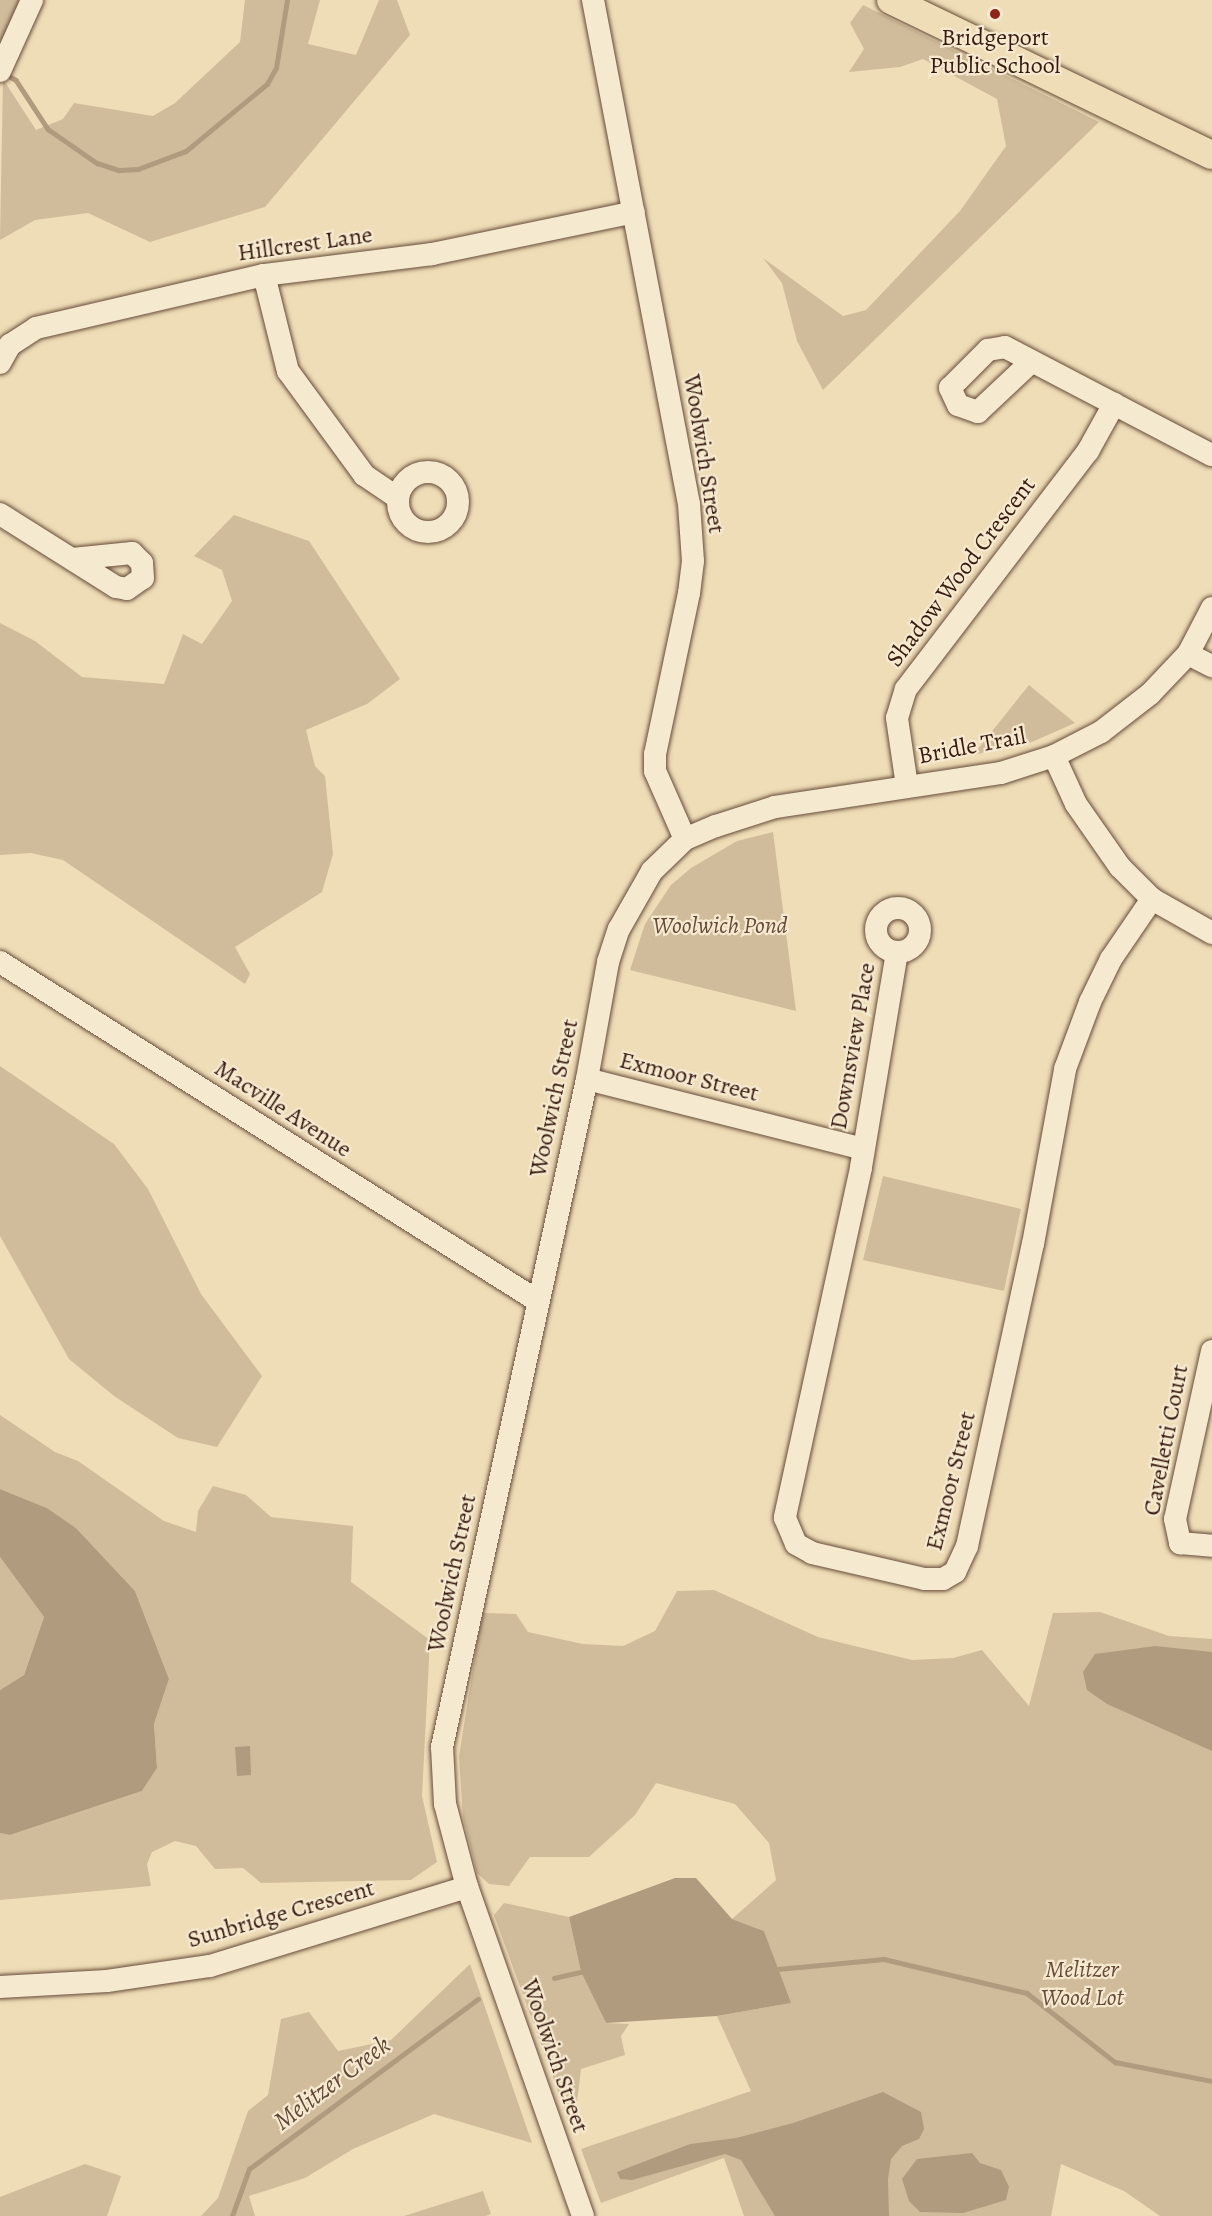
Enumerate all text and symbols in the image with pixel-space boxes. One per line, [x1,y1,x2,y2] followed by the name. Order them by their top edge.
[988,7,1002,21] marker: Bridgeport Public School
[930,24,1060,80] place label: Bridgeport Public School
[236,220,374,268] street label: Hillcrest Lane
[677,372,731,536] street label: Woolwich Street
[880,471,1042,673] street label: Shadow Wood Crescent
[916,721,1028,771] street label: Bridle Trail
[652,912,788,940] park label: Woolwich Pond
[824,960,882,1132] street label: Downsview Place
[523,1016,585,1180] street label: Woolwich Street
[616,1046,762,1108] street label: Exmoor Street
[209,1054,357,1164] street label: Macville Avenue
[1137,1362,1195,1518] street label: Cavelletti Court
[920,1408,982,1554] street label: Exmoor Street
[421,1491,483,1655] street label: Woolwich Street
[184,1874,378,1954] street label: Sunbridge Crescent
[1041,1956,1123,2012] park label: Melitzer Wood Lot
[515,1975,595,2137] street label: Woolwich Street
[268,2029,396,2137] water label: Melitzer Creek

